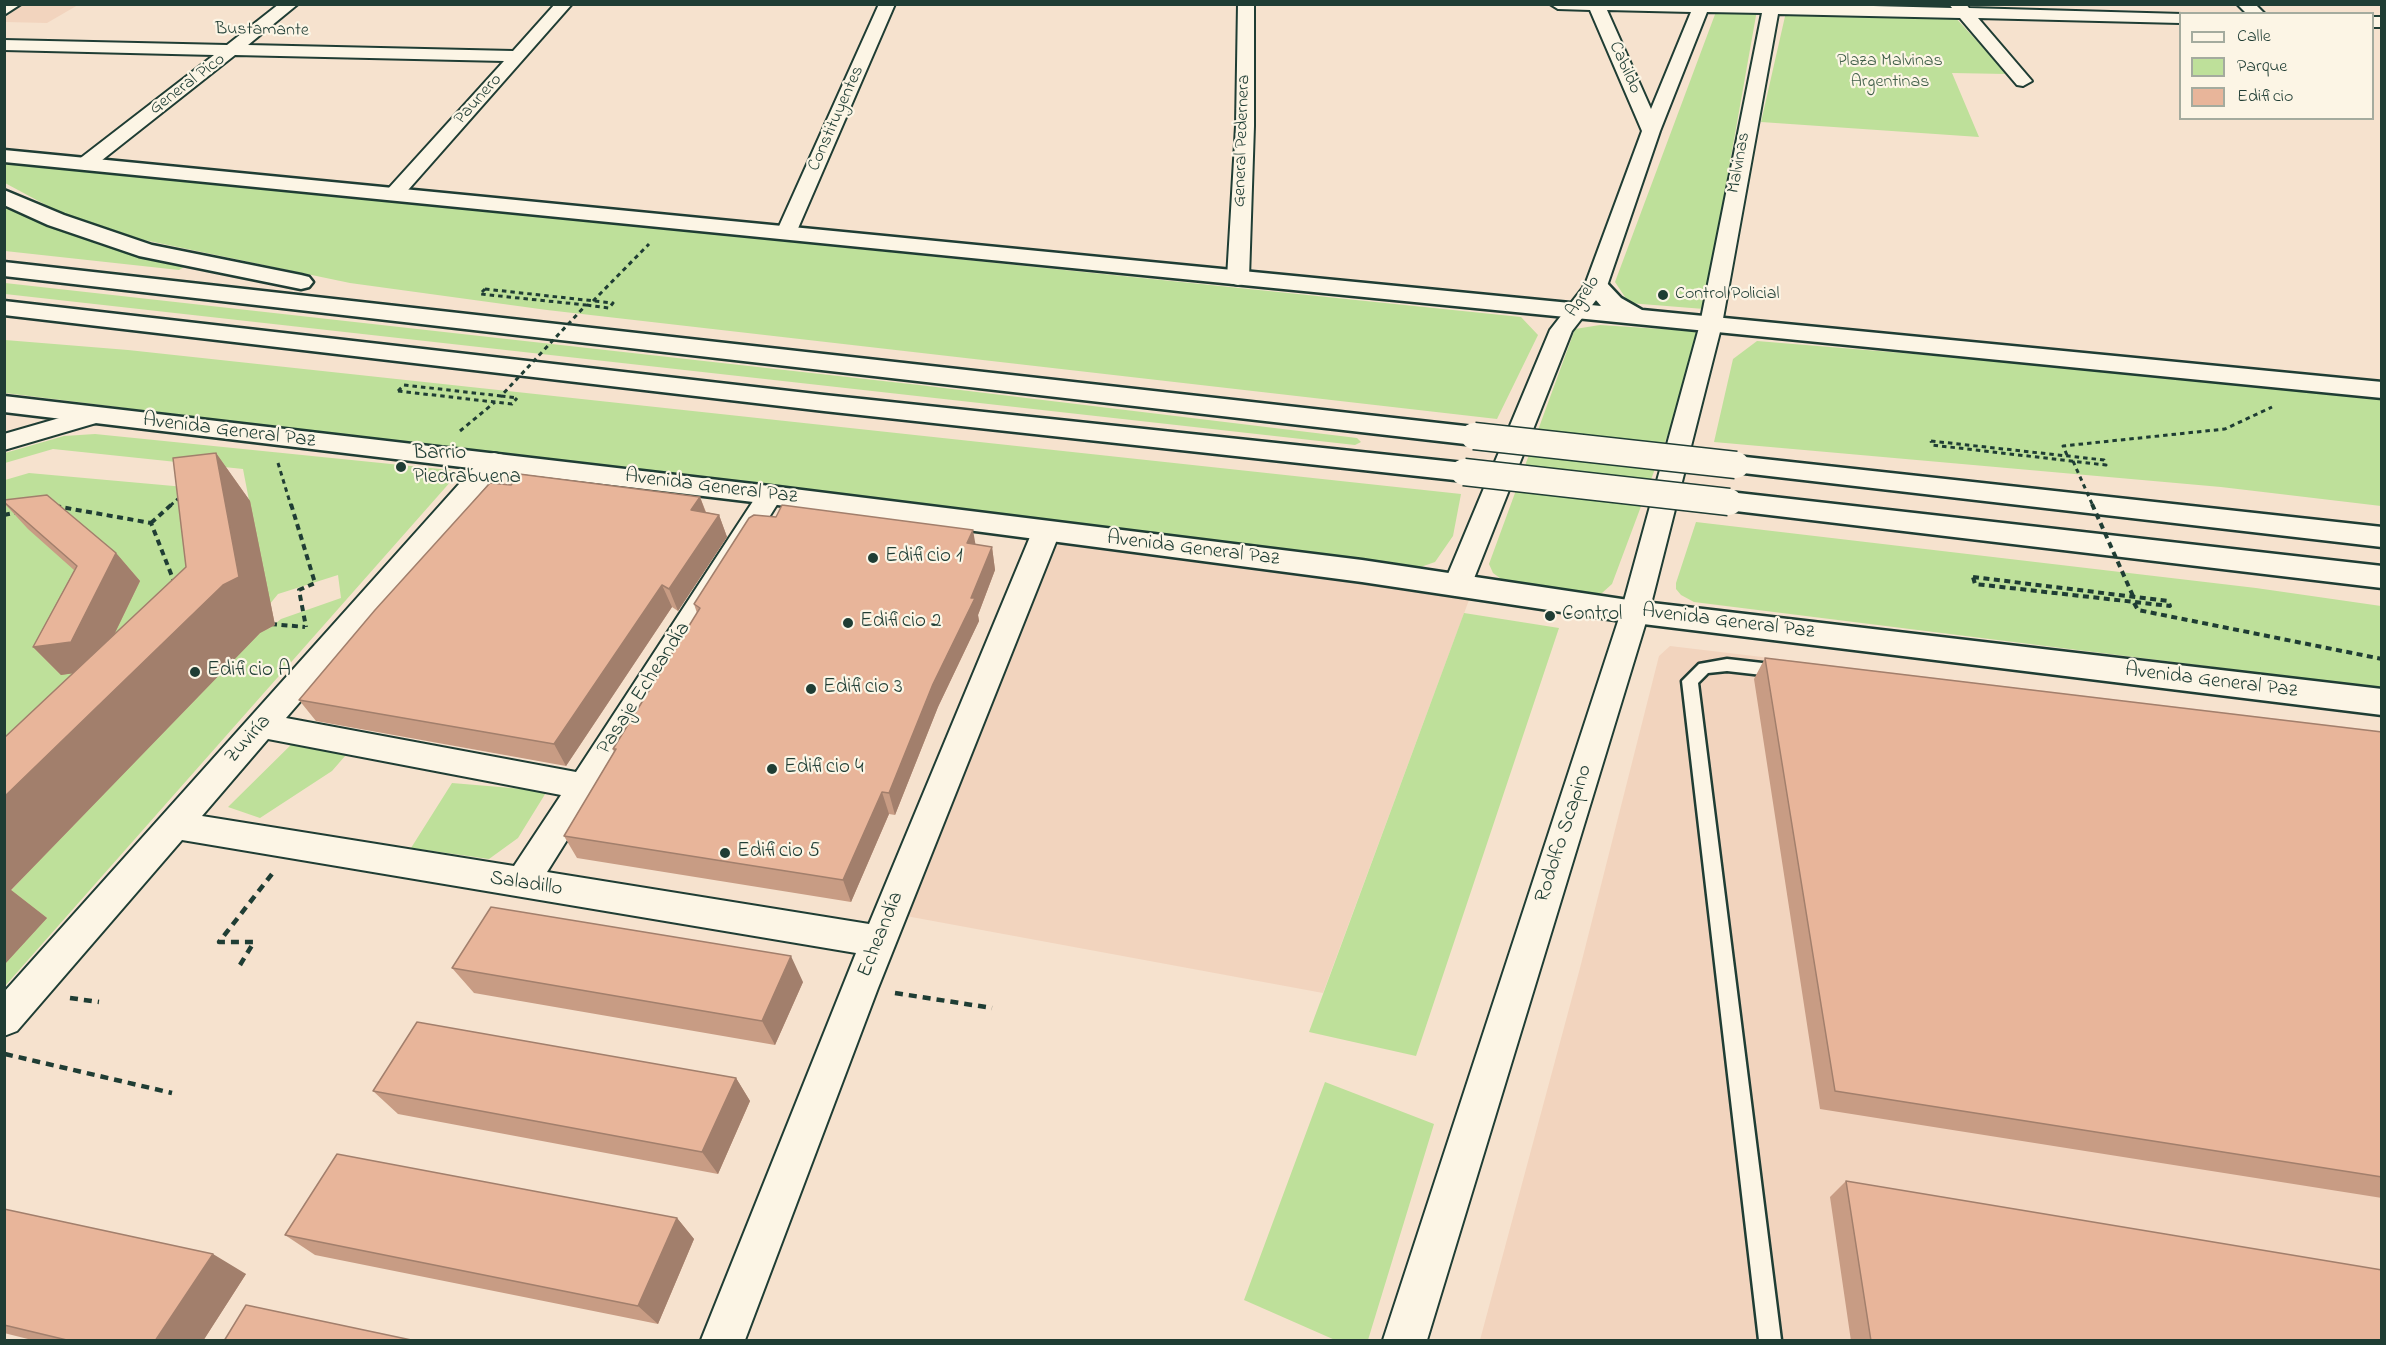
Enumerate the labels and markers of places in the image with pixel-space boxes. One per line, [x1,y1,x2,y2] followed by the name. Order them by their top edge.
[1675,284,1779,306] place label: Control Policial
[1656,288,1670,302] marker: Control Policial
[413,442,521,492] place label: Barrio Piedrabuena
[394,460,408,474] marker: Barrio Piedrabuena
[885,545,963,571] place label: Edificio 1
[866,551,880,565] marker: Edificio 1
[1562,603,1622,629] place label: Control
[1543,609,1557,623] marker: Control
[860,610,942,636] place label: Edificio 2
[841,616,855,630] marker: Edificio 2
[207,659,291,685] place label: Edificio A
[188,665,202,679] marker: Edificio A
[823,676,903,702] place label: Edificio 3
[804,682,818,696] marker: Edificio 3
[784,756,864,782] place label: Edificio 4
[765,762,779,776] marker: Edificio 4
[737,840,820,866] place label: Edificio 5
[718,846,732,860] marker: Edificio 5

